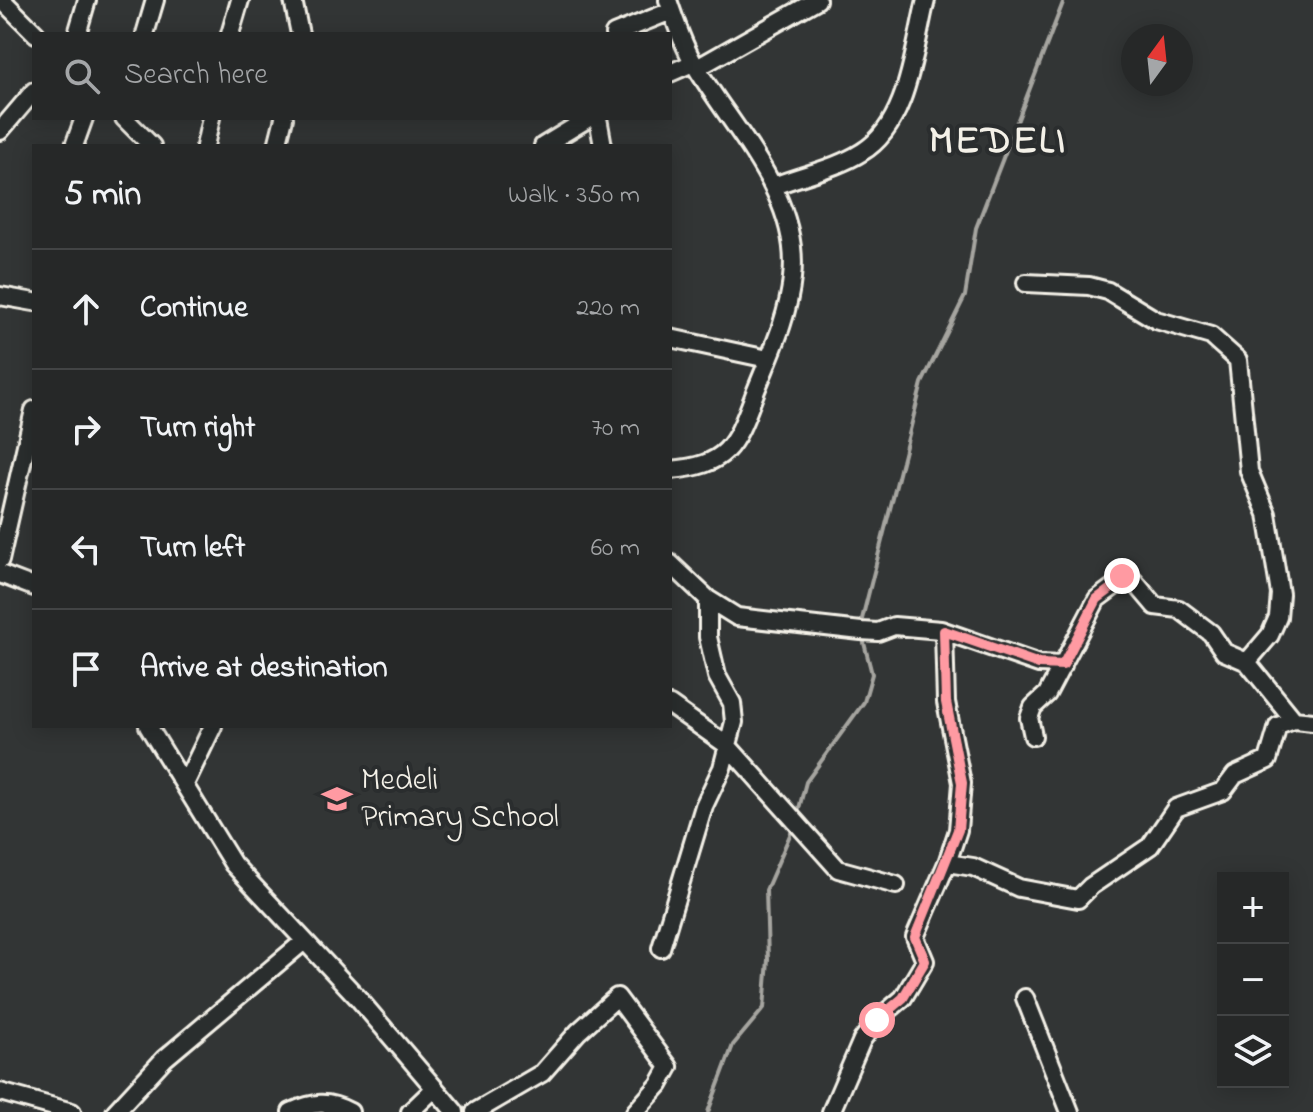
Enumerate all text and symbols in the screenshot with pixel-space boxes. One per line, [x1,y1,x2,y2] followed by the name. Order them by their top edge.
[1121,24,1193,96] north arrow
[32,32,672,120] search box
[60,54,104,98] icon: search
[124,54,268,98] text: Search here
[929,113,1067,172] district label: MEDELI
[64,171,141,221] text: 5 min
[508,177,640,215] text: Walk · 350 m
[64,287,108,331] icon: ahead
[140,287,248,331] text: Continue
[576,290,640,328] text: 220 m
[64,407,108,451] icon: right
[140,407,255,451] text: Turn right
[591,410,640,448] text: 70 m
[64,527,108,571] icon: left
[140,527,245,571] text: Turn left
[591,530,640,568] text: 60 m
[1104,558,1140,594] route end
[64,647,108,691] icon: arrive
[140,647,388,691] text: Arrive at destination
[361,758,559,842] place label: Medeli Primary School
[320,782,354,816] school or university icon: Medeli Primary School
[1217,872,1289,1088] map controls
[1217,872,1289,944] button: +
[1217,944,1289,1016] button: −
[859,1002,895,1038] route start
[1217,1016,1289,1088] button: layers

